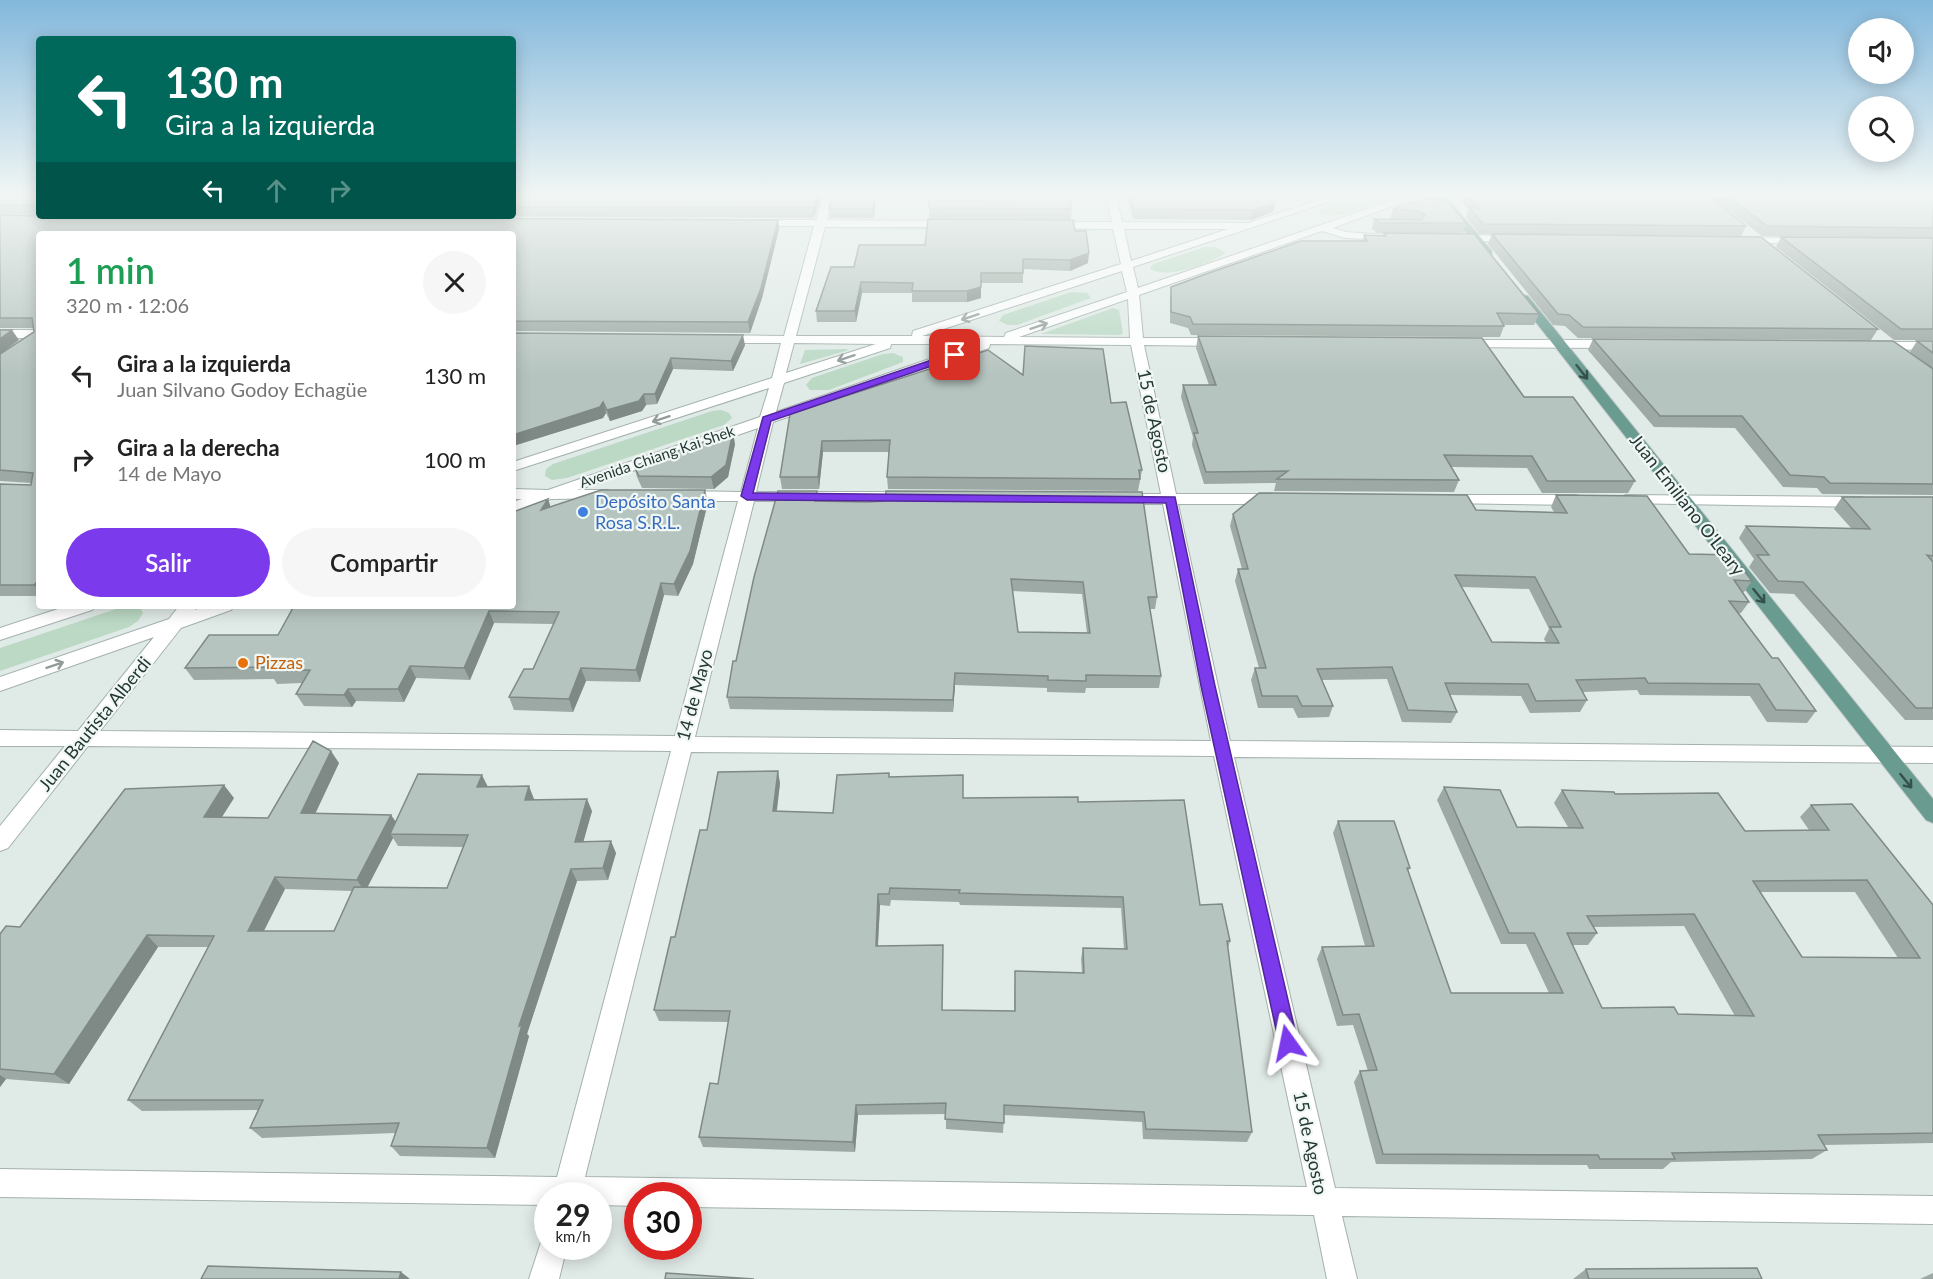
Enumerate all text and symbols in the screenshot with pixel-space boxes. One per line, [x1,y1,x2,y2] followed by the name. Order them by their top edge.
[1848,18,1914,162] map controls
[1848,18,1914,84] button: sound
[165,57,283,107] text: 130 m
[66,60,144,138] icon: left
[1848,96,1914,162] button: search
[165,108,375,141] text: Gira a la izquierda
[197,174,230,207] icon: left
[260,174,293,207] icon: ahead
[323,174,356,207] icon: right
[66,248,155,292] text: 1 min
[423,251,486,314] button: close
[66,293,189,317] text: 320 m · 12:06
[961,312,980,323] one-way arrow
[1029,319,1048,330] one-way arrow
[929,329,980,380] pin
[938,338,971,371] icon: arrive
[117,350,291,377] text: Gira a la izquierda
[837,353,856,364] one-way arrow
[66,359,99,392] icon: left
[424,362,486,389] text: 130 m
[1576,364,1589,380] one-way arrow
[1133,367,1177,474] street label: 15 de Agosto
[117,377,367,401] text: Juan Silvano Godoy Echagüe
[652,414,671,425] one-way arrow
[577,421,737,491] street label: Avenida Chiang Kai Shek
[1626,429,1750,580] street label: Juan Emiliano O'Leary
[117,434,280,461] text: Gira a la derecha
[66,443,99,476] icon: right
[424,446,486,473] text: 100 m
[117,461,222,485] text: 14 de Mayo
[595,490,716,533] place label: Depósito Santa Rosa S.R.L.
[576,505,590,519] marker: Depósito Santa Rosa S.R.L.
[66,528,270,597] button: Salir
[282,528,486,597] button: Compartir
[1752,587,1765,603] one-way arrow
[671,646,717,743] street label: 14 de Mayo
[255,651,303,673] place label: Pizzas
[33,652,155,795] street label: Juan Bautista Alberdi
[236,656,250,670] marker: Pizzas
[45,658,64,669] one-way arrow
[1900,773,1913,789] one-way arrow
[1256,1011,1320,1075] position arrow
[1289,1089,1333,1196] street label: 15 de Agosto
[624,1182,702,1260] speed limit sign: 30
[556,1196,590,1232] text: 29
[555,1227,591,1245] text: km/h

